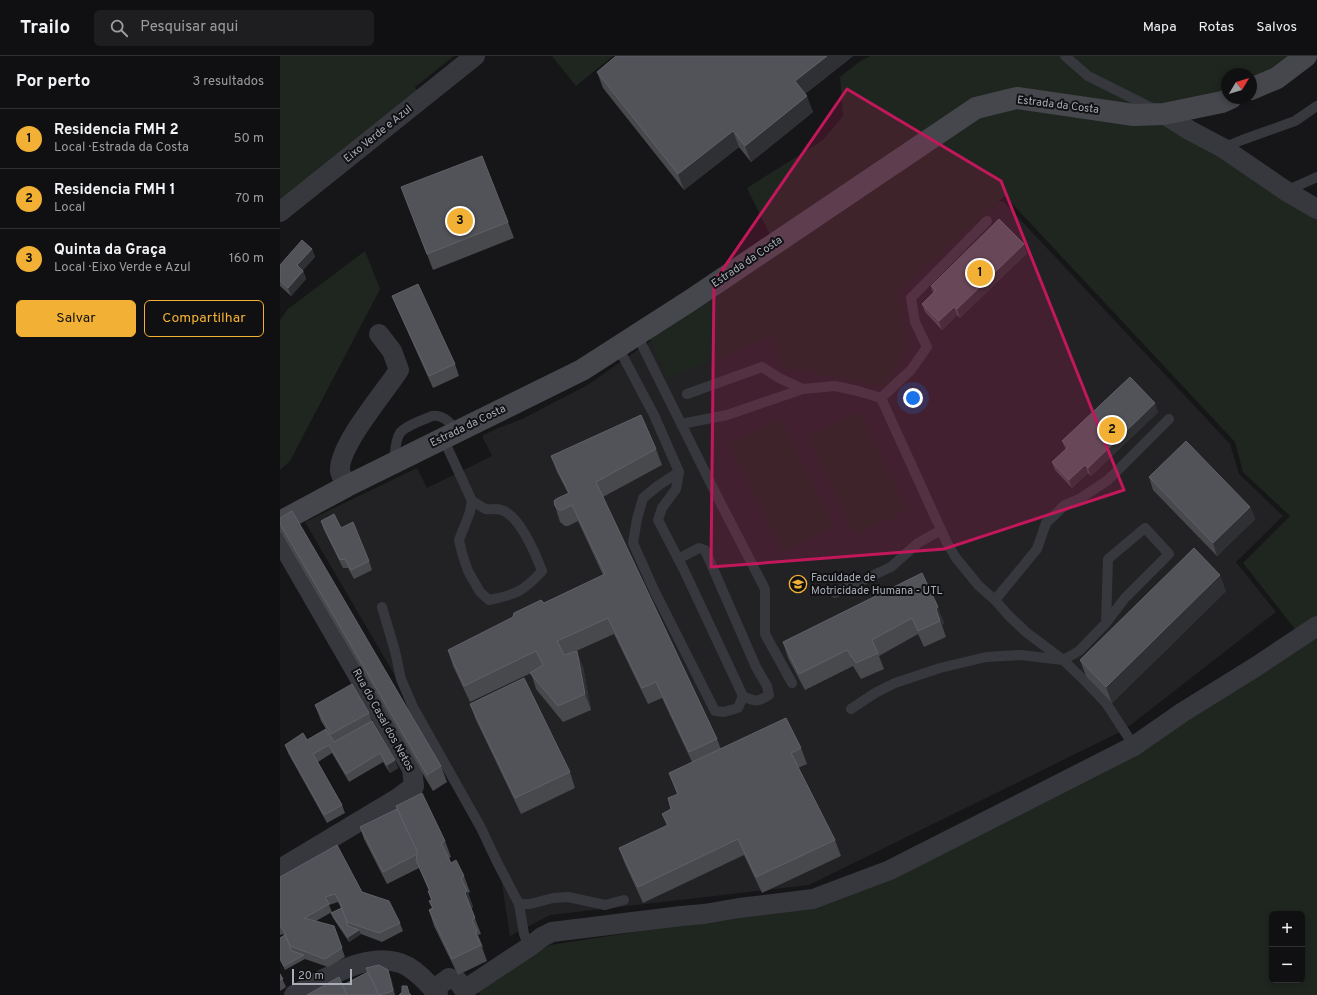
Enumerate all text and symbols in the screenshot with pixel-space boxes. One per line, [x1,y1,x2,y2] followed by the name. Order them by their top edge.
[94,10,374,46] search box
[20,16,70,40] text: Trailo
[108,17,130,39] icon: search
[140,18,238,37] text: Pesquisar aqui
[1143,19,1177,36] text: Mapa
[1199,19,1234,36] text: Rotas
[1256,19,1297,36] text: Salvos
[1221,68,1257,104] north arrow
[16,71,90,93] text: Por perto
[192,74,264,90] text: 3 resultados
[1016,93,1100,117] street label: Estrada da Costa
[341,102,415,166] street label: Eixo Verde e Azul
[54,121,179,140] text: Residencia FMH 2
[26,131,32,147] text: 1
[234,131,264,147] text: 50 m
[54,140,189,156] text: Local · Estrada da Costa
[54,181,176,200] text: Residencia FMH 1
[25,191,33,207] text: 2
[235,191,264,207] text: 70 m
[54,200,85,216] text: Local
[447,206,473,236] pin: 3
[709,233,785,291] street label: Estrada da Costa
[54,241,166,260] text: Quinta da Graça
[25,251,33,267] text: 3
[229,251,264,267] text: 160 m
[967,258,993,288] pin: 1
[54,260,191,276] text: Local · Eixo Verde e Azul
[16,300,136,337] button: Salvar
[144,300,264,337] button: Compartilhar
[903,388,923,408] your location
[428,402,508,450] street label: Estrada da Costa
[1099,415,1125,445] pin: 2
[811,571,943,598] place label: Faculdade de Motricidade Humana - UTL
[788,574,808,594] school or university icon: Faculdade de Motricidade Humana - UTL
[349,666,417,774] street label: Rua do Casal dos Netos
[1269,911,1305,983] map controls
[1269,911,1305,947] button: +
[1269,947,1305,983] button: −
[292,967,352,986] scale bar
[298,969,324,983] text: 20 m

